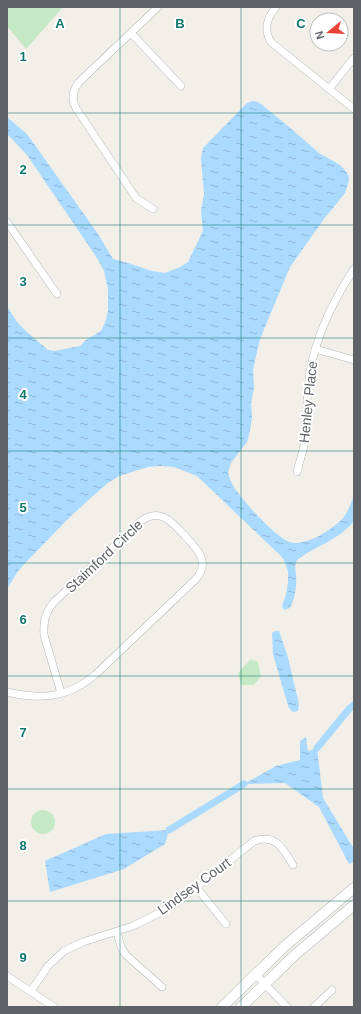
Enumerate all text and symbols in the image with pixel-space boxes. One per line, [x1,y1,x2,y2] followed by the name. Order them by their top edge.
[309,12,349,52] north arrow
[55,16,65,31] text: A
[175,16,185,31] text: B
[296,16,306,31] text: C
[313,29,326,41] text: N
[19,49,27,64] text: 1
[19,162,27,177] text: 2
[19,274,27,289] text: 3
[296,360,320,444] street label: Henley Place
[19,387,27,402] text: 4
[19,500,27,515] text: 5
[62,516,146,596] street label: Staimford Circle
[19,612,27,627] text: 6
[19,725,27,740] text: 7
[19,838,27,853] text: 8
[154,854,234,918] street label: Lindsey Court
[19,950,27,965] text: 9

